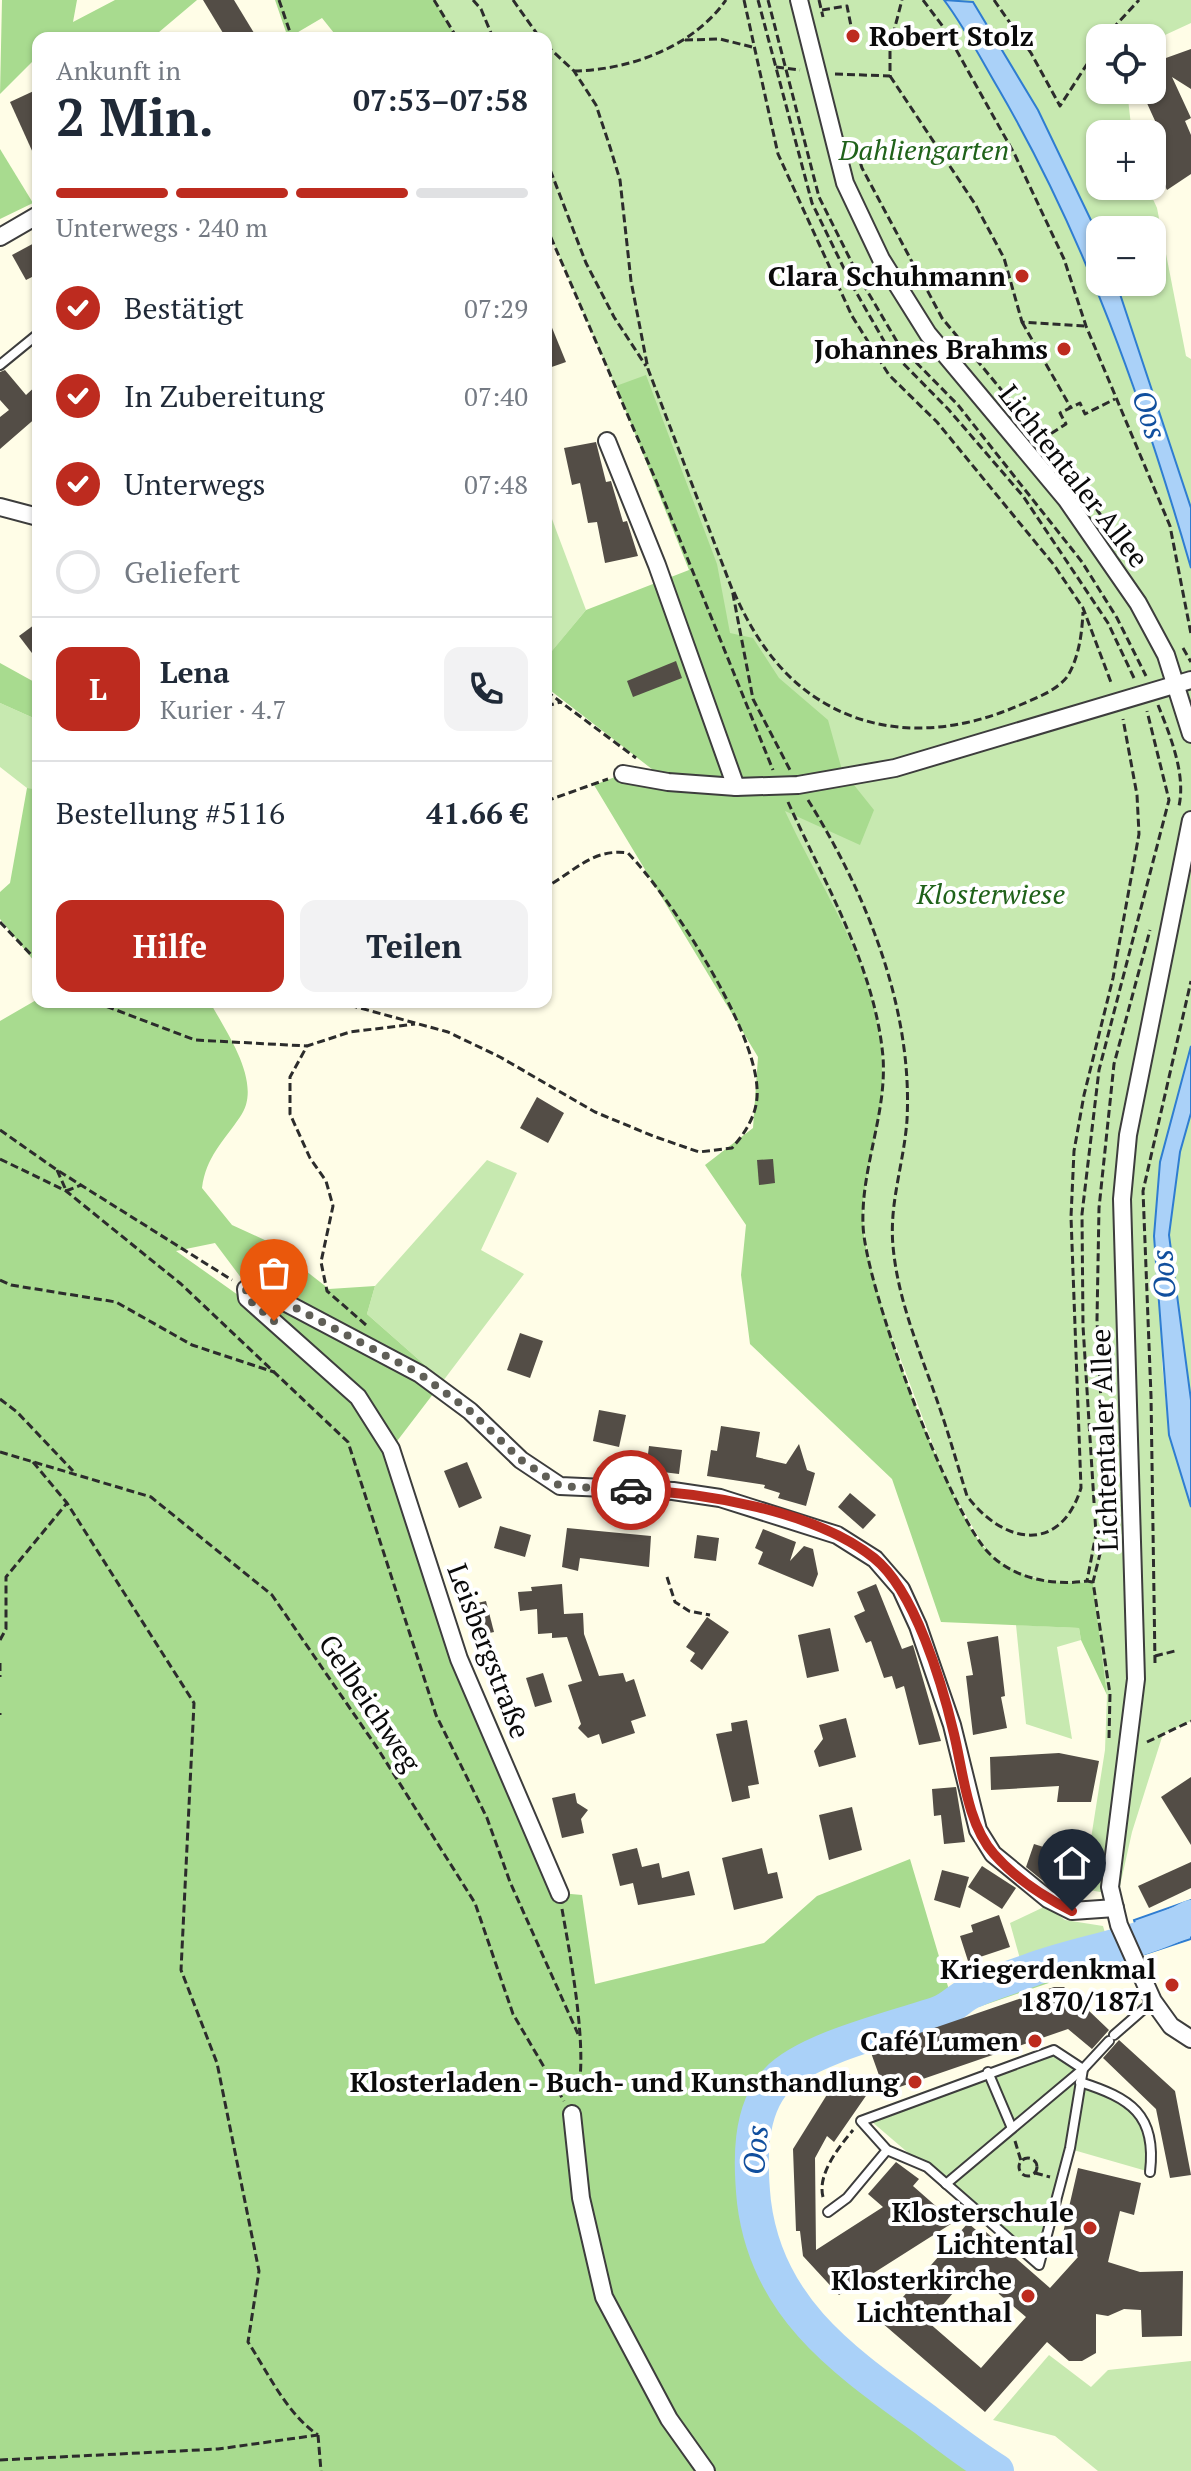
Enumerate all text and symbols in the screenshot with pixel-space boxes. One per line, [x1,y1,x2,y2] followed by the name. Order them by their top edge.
[869,17,1034,54] place label: Robert Stolz
[1086,24,1166,296] map controls
[1086,24,1166,104] button: locate
[844,27,862,45] marker: Robert Stolz
[56,53,181,87] text: Ankunft in
[353,80,528,120] text: 07:53–07:58
[56,82,214,151] text: 2 Min.
[1086,120,1166,200] button: +
[838,131,1009,168] park label: Dahliengarten
[56,210,268,244] text: Unterwegs · 240 m
[1086,216,1166,296] button: −
[768,257,1006,294] place label: Clara Schuhmann
[1013,267,1031,285] marker: Clara Schuhmann
[56,286,100,330] icon: check
[124,288,244,328] text: Bestätigt
[464,291,528,325] text: 07:29
[814,330,1048,367] place label: Johannes Brahms
[1055,340,1073,358] marker: Johannes Brahms
[56,374,100,418] icon: check
[124,376,324,416] text: In Zubereitung
[991,377,1157,575] street label: Lichtentaler Allee
[464,379,528,413] text: 07:40
[1123,385,1177,445] water label: Oos
[56,462,100,506] icon: check
[124,464,265,504] text: Unterwegs
[464,467,528,501] text: 07:48
[124,552,240,592] text: Geliefert
[444,647,528,731] button: phone
[160,652,230,692] text: Lena
[89,669,107,709] text: L
[160,692,286,726] text: Kurier · 4.7
[56,793,285,833] text: Bestellung #5116
[426,793,528,833] text: 41.66 €
[916,875,1066,912] park label: Klosterwiese
[56,900,284,992] button: Hilfe
[300,900,528,992] button: Teilen
[240,1239,308,1321] pin
[1141,1248,1185,1300] water label: Oos
[252,1251,296,1295] icon: bag
[1081,1328,1126,1552] street label: Lichtentaler Allee
[591,1450,671,1530] courier
[609,1468,653,1512] icon: car
[439,1558,540,1743] street label: Leisbergstraße
[311,1627,431,1780] street label: Gelbeichweg
[1038,1829,1106,1911] pin
[1050,1841,1094,1885] icon: home
[940,1950,1156,2019] place label: Kriegerdenkmal 1870/1871
[1163,1976,1181,1994] marker: Kriegerdenkmal 1870/1871
[860,2022,1019,2059] place label: Café Lumen
[1026,2032,1044,2050] marker: Café Lumen
[350,2063,900,2100] place label: Klosterladen - Buch- und Kunsthandlung
[906,2073,924,2091] marker: Klosterladen - Buch- und Kunsthandlung
[733,2123,777,2176] water label: Oos
[891,2193,1074,2262] place label: Klosterschule Lichtental
[1081,2219,1099,2237] marker: Klosterschule Lichtental
[831,2261,1012,2330] place label: Klosterkirche Lichtenthal
[1019,2287,1037,2305] marker: Klosterkirche Lichtenthal

